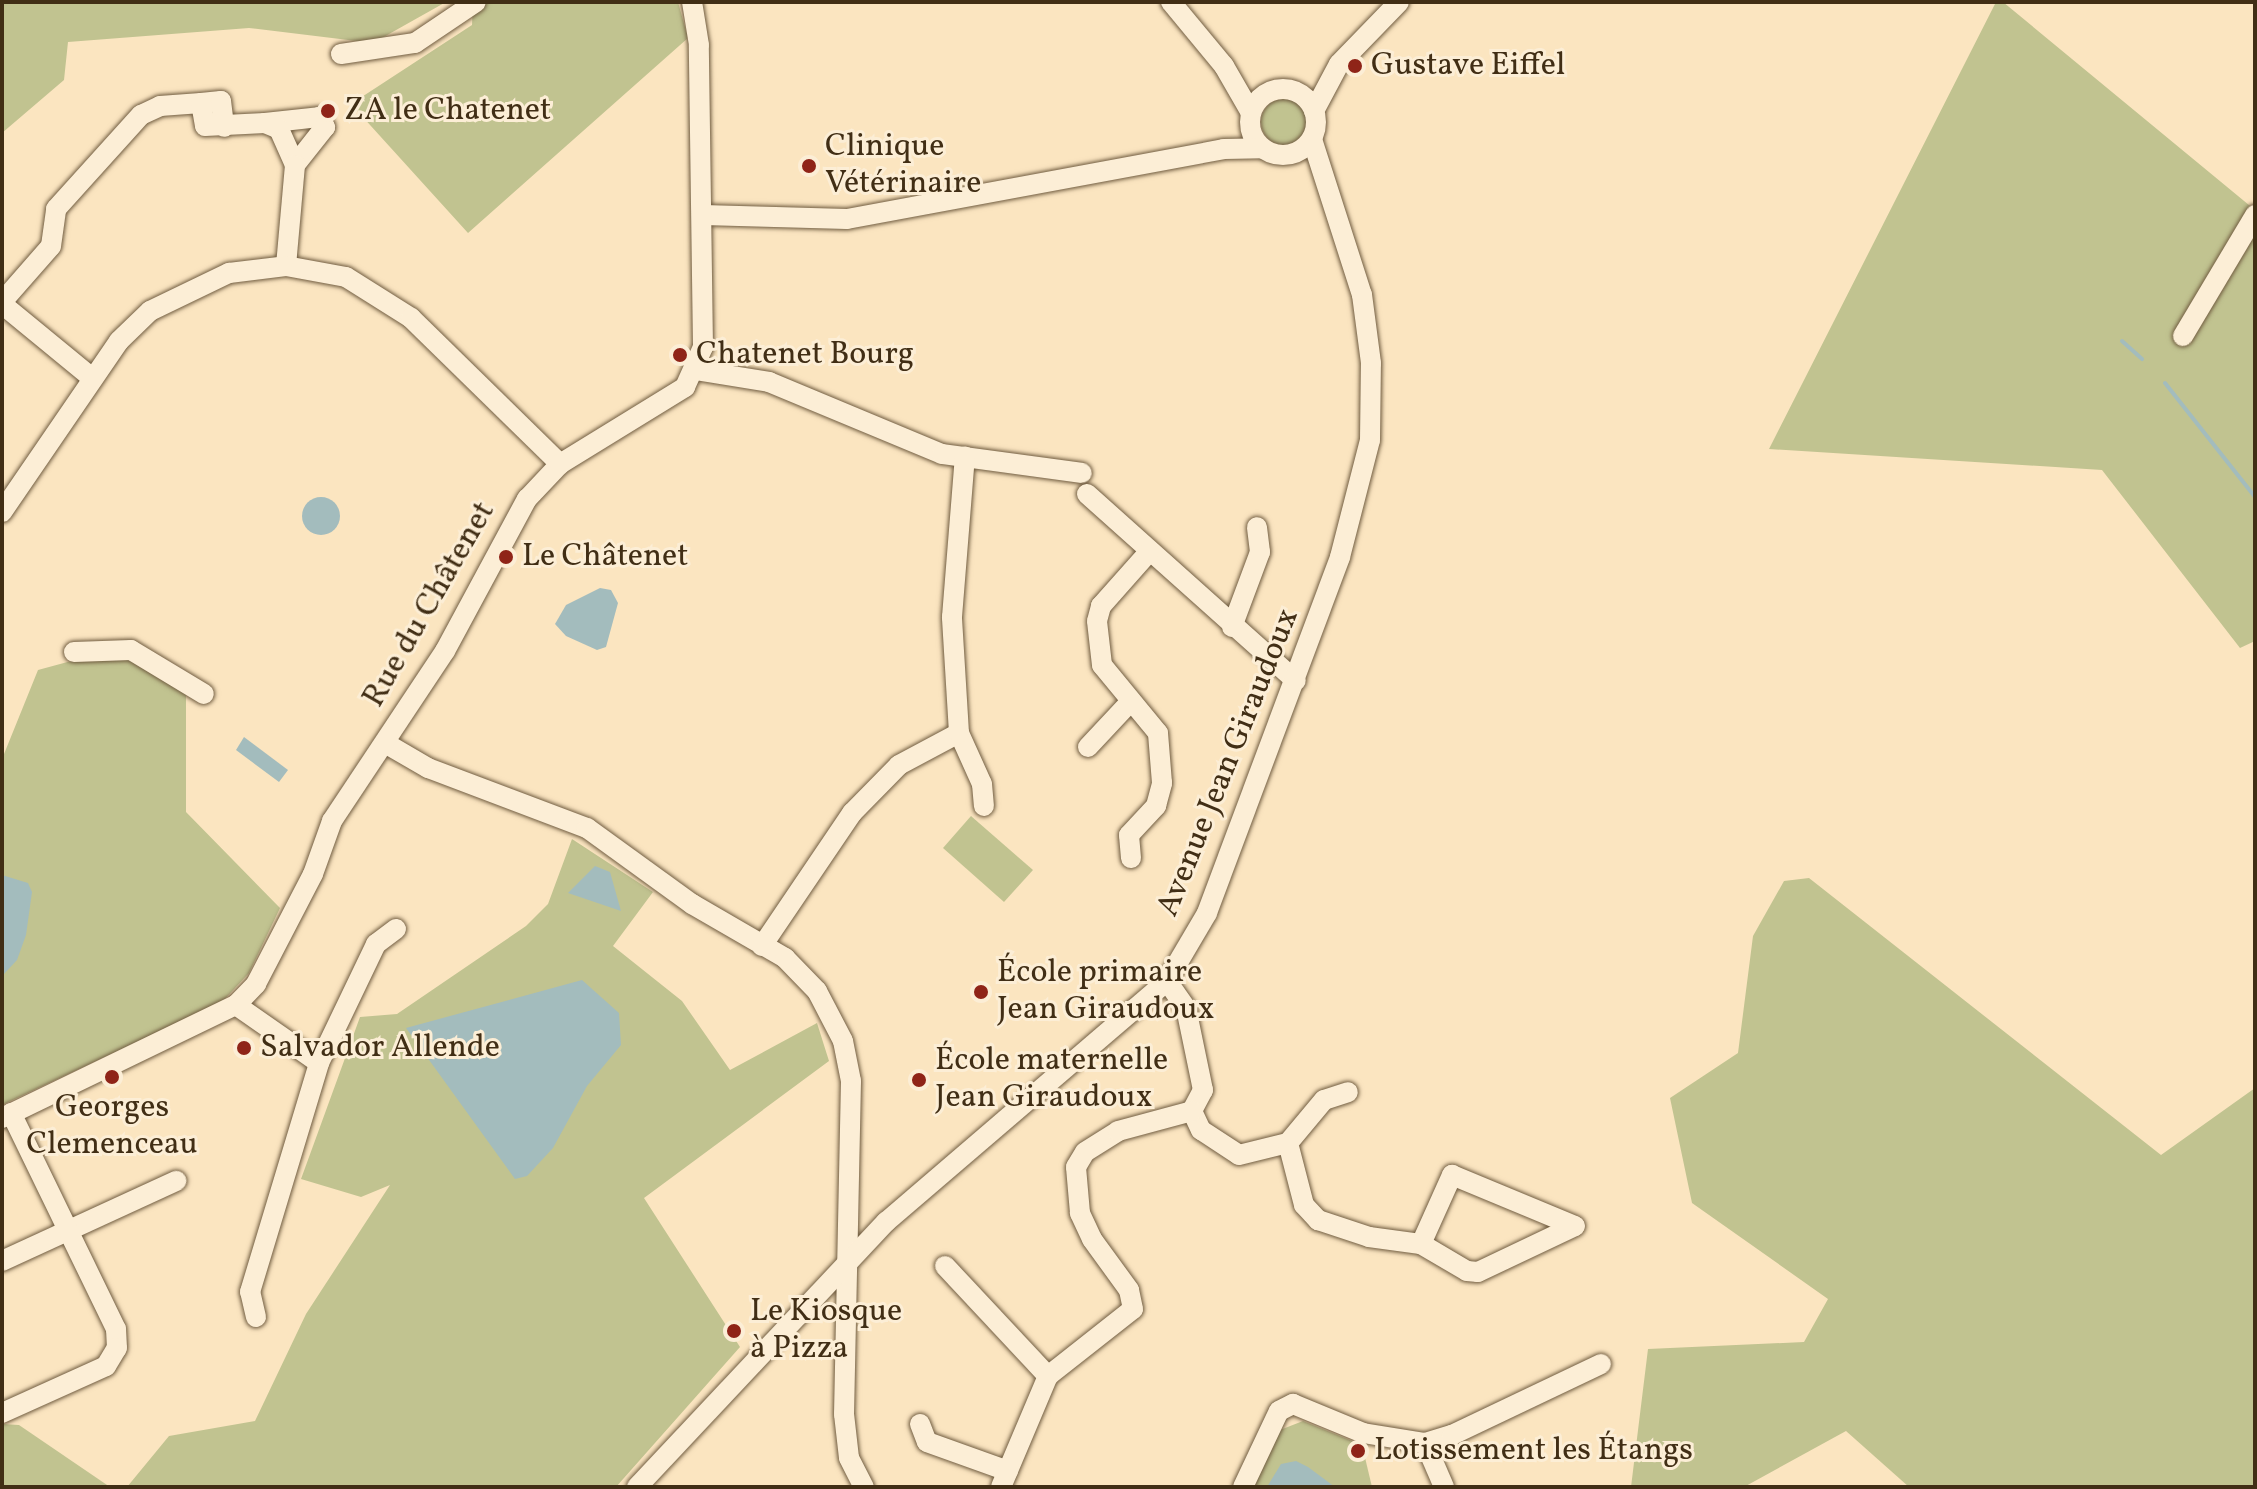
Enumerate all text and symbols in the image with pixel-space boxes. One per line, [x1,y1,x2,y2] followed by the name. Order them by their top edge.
[1371,47,1565,85] place label: Gustave Eiffel
[1346,57,1364,75] marker: Gustave Eiffel
[344,92,551,130] place label: ZA le Chatenet
[319,102,337,120] marker: ZA le Chatenet
[825,129,981,204] place label: Clinique Vétérinaire
[800,157,818,175] marker: Clinique Vétérinaire
[696,336,914,374] place label: Chatenet Bourg
[671,346,689,364] marker: Chatenet Bourg
[356,495,504,715] street label: Rue du Châtenet
[522,538,688,576] place label: Le Châtenet
[497,548,515,566] marker: Le Châtenet
[1150,604,1308,922] street label: Avenue Jean Giraudoux
[997,955,1214,1030] place label: École primaire Jean Giraudoux
[972,983,990,1001] marker: École primaire Jean Giraudoux
[260,1029,500,1067] place label: Salvador Allende
[235,1039,253,1057] marker: Salvador Allende
[935,1043,1168,1118] place label: École maternelle Jean Giraudoux
[103,1068,121,1086] marker: Georges Clemenceau
[910,1071,928,1089] marker: École maternelle Jean Giraudoux
[26,1090,198,1165] place label: Georges Clemenceau
[750,1294,902,1369] place label: Le Kiosque à Pizza
[725,1322,743,1340] marker: Le Kiosque à Pizza
[1374,1432,1693,1470] place label: Lotissement les Étangs
[1349,1442,1367,1460] marker: Lotissement les Étangs

